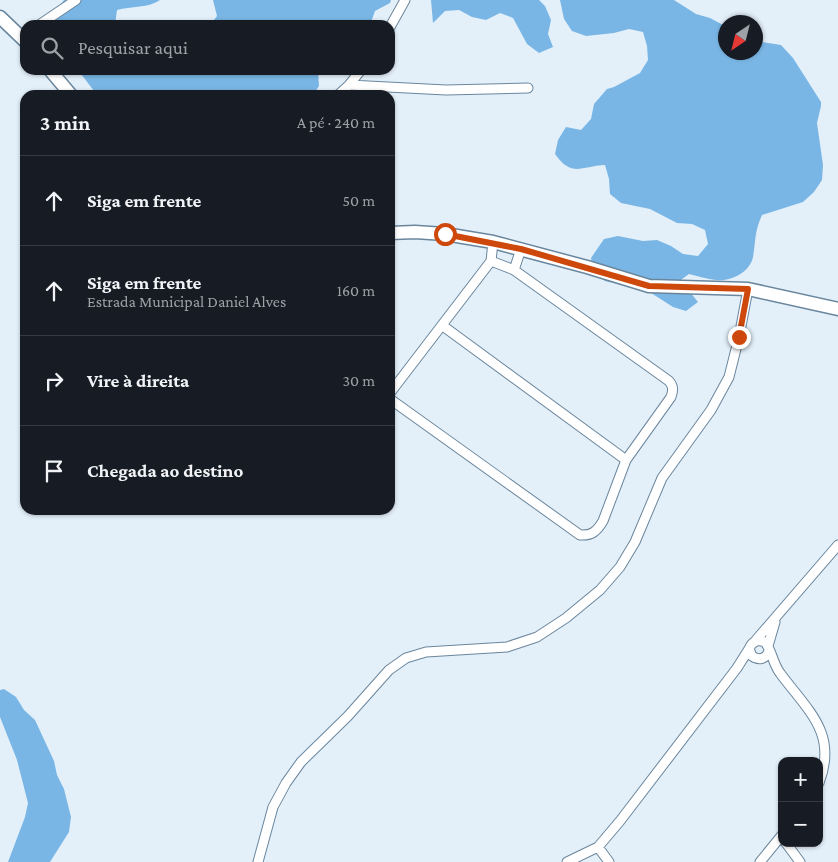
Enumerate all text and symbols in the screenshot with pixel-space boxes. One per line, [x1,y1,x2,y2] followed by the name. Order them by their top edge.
[718,15,763,60] north arrow
[20,20,395,75] search box
[38,34,66,62] icon: search
[78,37,188,58] text: Pesquisar aqui
[40,111,90,135] text: 3 min
[297,114,375,131] text: A pé · 240 m
[40,187,68,215] icon: ahead
[87,190,201,211] text: Siga em frente
[343,192,375,209] text: 50 m
[434,223,457,246] route start
[87,272,201,293] text: Siga em frente
[40,277,68,305] icon: ahead
[337,282,375,299] text: 160 m
[87,293,286,310] text: Estrada Municipal Daniel Alves
[728,326,751,349] route end
[40,367,68,395] icon: right
[87,370,189,391] text: Vire à direita
[343,372,375,389] text: 30 m
[40,457,68,485] icon: arrive
[87,460,243,481] text: Chegada ao destino
[778,757,823,847] map controls
[778,757,823,802] button: +
[778,802,823,847] button: −

